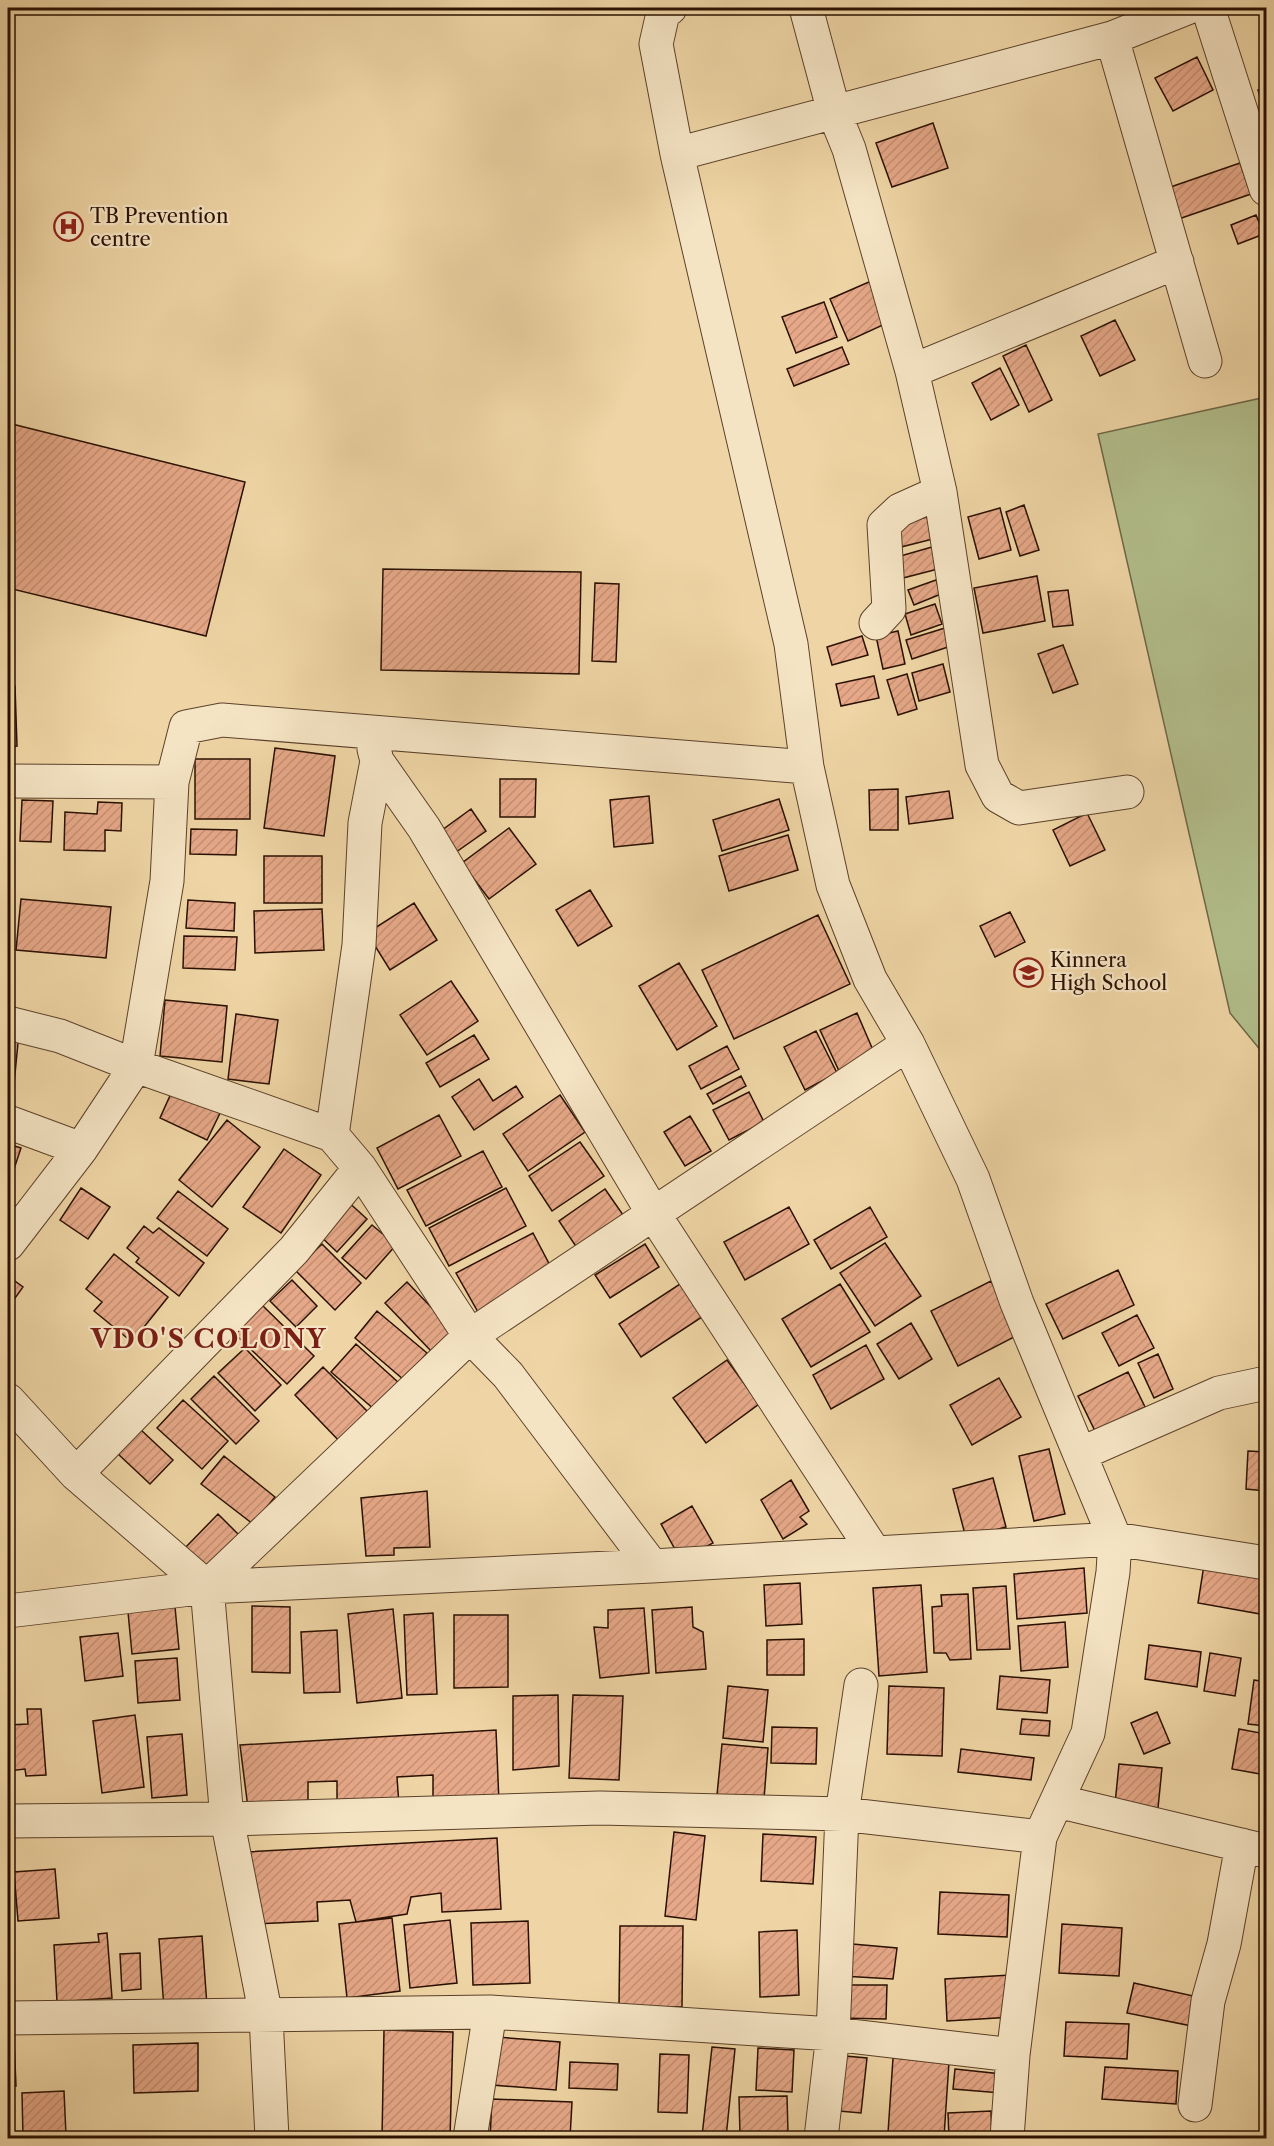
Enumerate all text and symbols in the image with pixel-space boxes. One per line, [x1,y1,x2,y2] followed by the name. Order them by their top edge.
[90,204,229,251] place label: TB Prevention centre
[53,211,85,243] hospital icon: TB Prevention centre
[1050,948,1167,995] place label: Kinnera High School
[1013,956,1045,988] school or university icon: Kinnera High School
[90,1323,327,1355] district label: VDO'S COLONY

